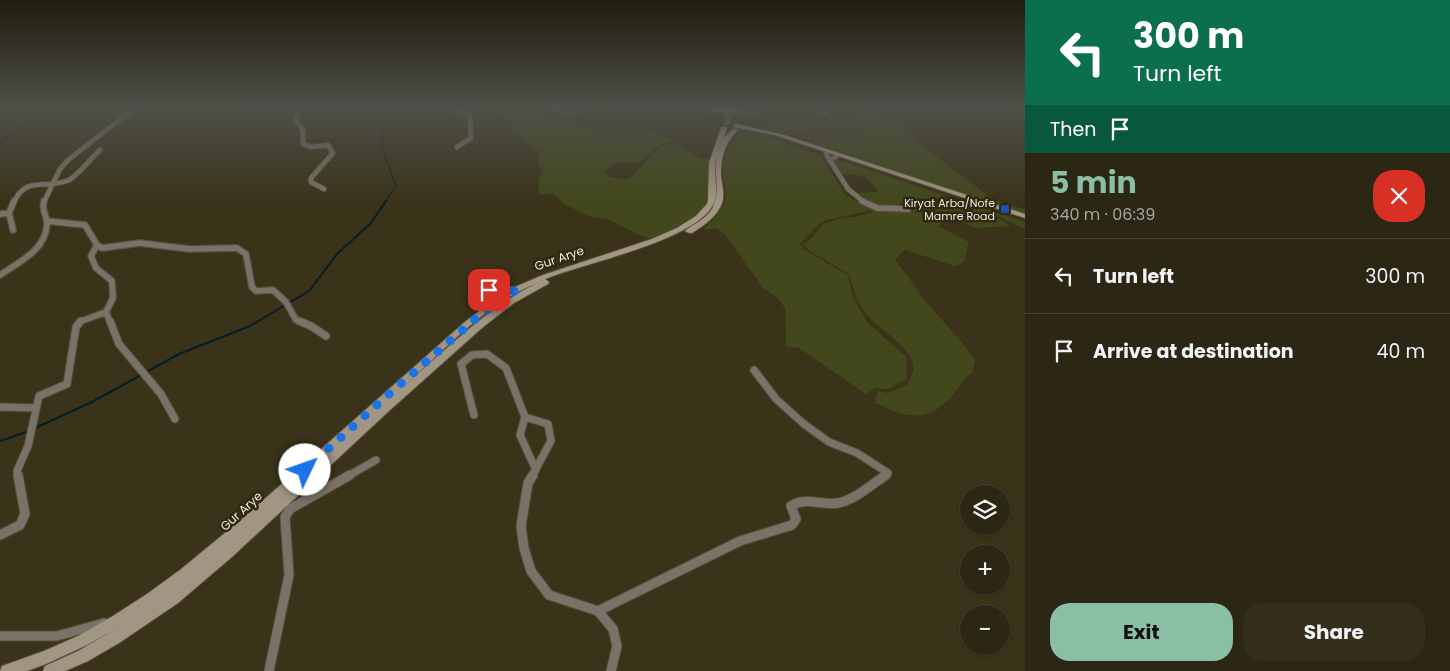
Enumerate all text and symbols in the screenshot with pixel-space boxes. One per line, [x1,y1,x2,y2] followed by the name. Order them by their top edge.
[1133,11,1244,60] text: 300 m
[1050,20,1115,85] icon: left
[1133,58,1221,89] text: Turn left
[1106,115,1134,143] icon: arrive
[1050,116,1096,143] text: Then
[1050,161,1137,204] text: 5 min
[1373,170,1425,222] button: close
[904,195,995,224] place label: Kiryat Arba/Nofe Mamre Road
[999,203,1011,215] marker: Kiryat Arba/Nofe Mamre Road
[1050,203,1155,226] text: 340 m · 06:39
[532,242,586,274] street label: Gur Arye
[1050,262,1078,290] icon: left
[1093,263,1174,290] text: Turn left
[1365,263,1425,290] text: 300 m
[468,269,510,311] pin
[475,276,503,304] icon: arrive
[1050,337,1078,365] icon: arrive
[1093,338,1294,365] text: Arrive at destination
[1376,338,1425,365] text: 40 m
[278,443,330,495] position arrow
[960,485,1010,655] map controls
[960,485,1010,535] button: layers
[216,487,266,535] street label: Gur Arye
[960,545,1010,595] button: +
[1050,603,1233,661] button: Exit
[1243,603,1425,661] button: Share
[960,605,1010,655] button: −

